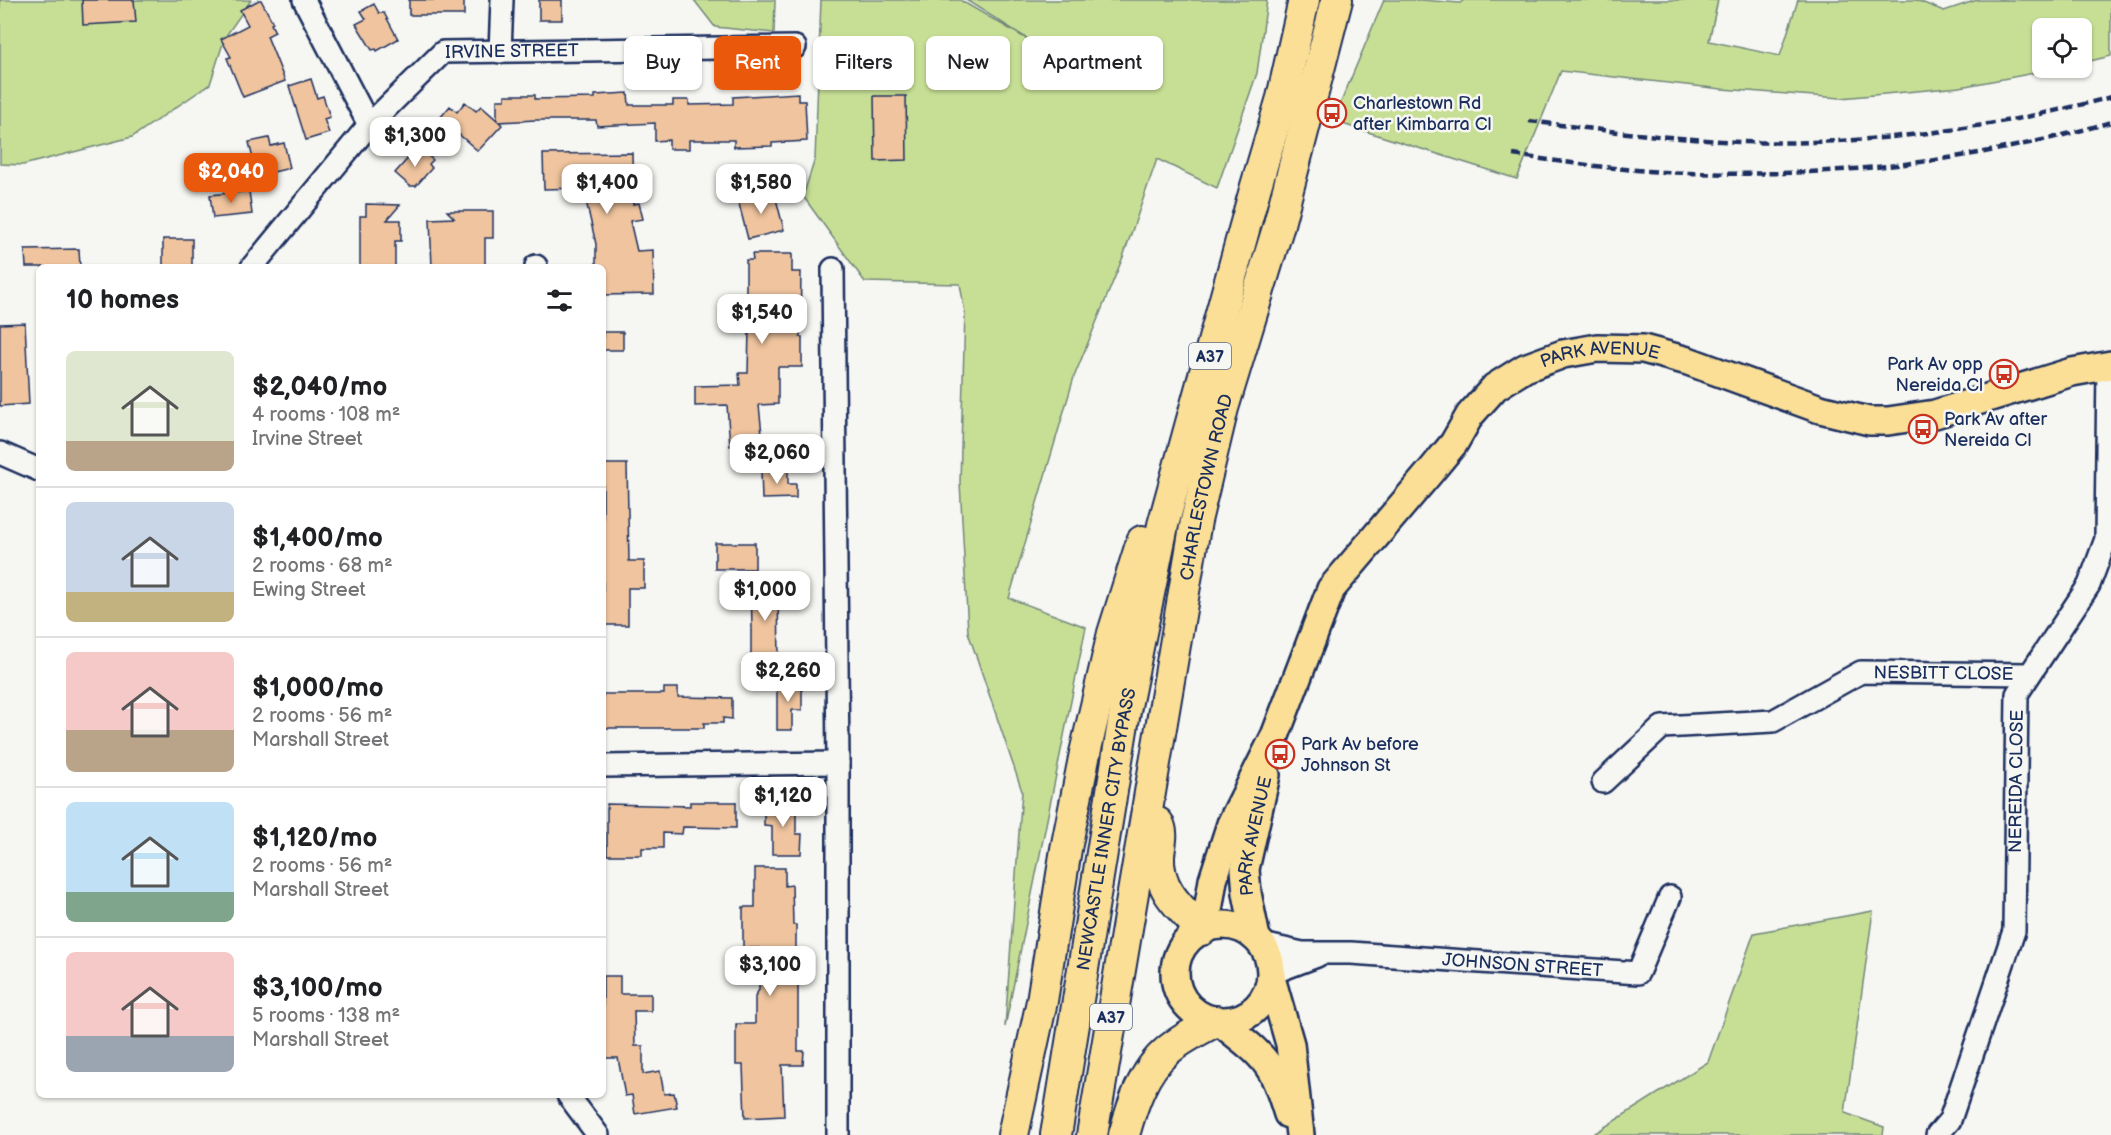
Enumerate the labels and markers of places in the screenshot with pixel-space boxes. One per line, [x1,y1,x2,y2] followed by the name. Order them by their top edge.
[1353,93,1491,135] place label: Charlestown Rd after Kimbarra Cl
[1316,97,1348,129] bus stop icon: Charlestown Rd after Kimbarra Cl
[366,117,464,168] pin: $1,300
[182,153,280,204] pin: $2,040
[558,164,656,215] pin: $1,400
[712,164,810,215] pin: $1,580
[713,294,811,345] pin: $1,540
[1887,354,1983,396] place label: Park Av opp Nereida Cl
[1988,358,2020,390] bus stop icon: Park Av opp Nereida Cl
[1944,409,2047,451] place label: Park Av after Nereida Cl
[1907,413,1939,445] bus stop icon: Park Av after Nereida Cl
[728,434,826,485] pin: $2,060
[716,571,814,622] pin: $1,000
[739,652,837,703] pin: $2,260
[1301,734,1419,776] place label: Park Av before Johnson St
[1264,738,1296,770] bus stop icon: Park Av before Johnson St
[734,777,832,828] pin: $1,120
[721,946,819,997] pin: $3,100

